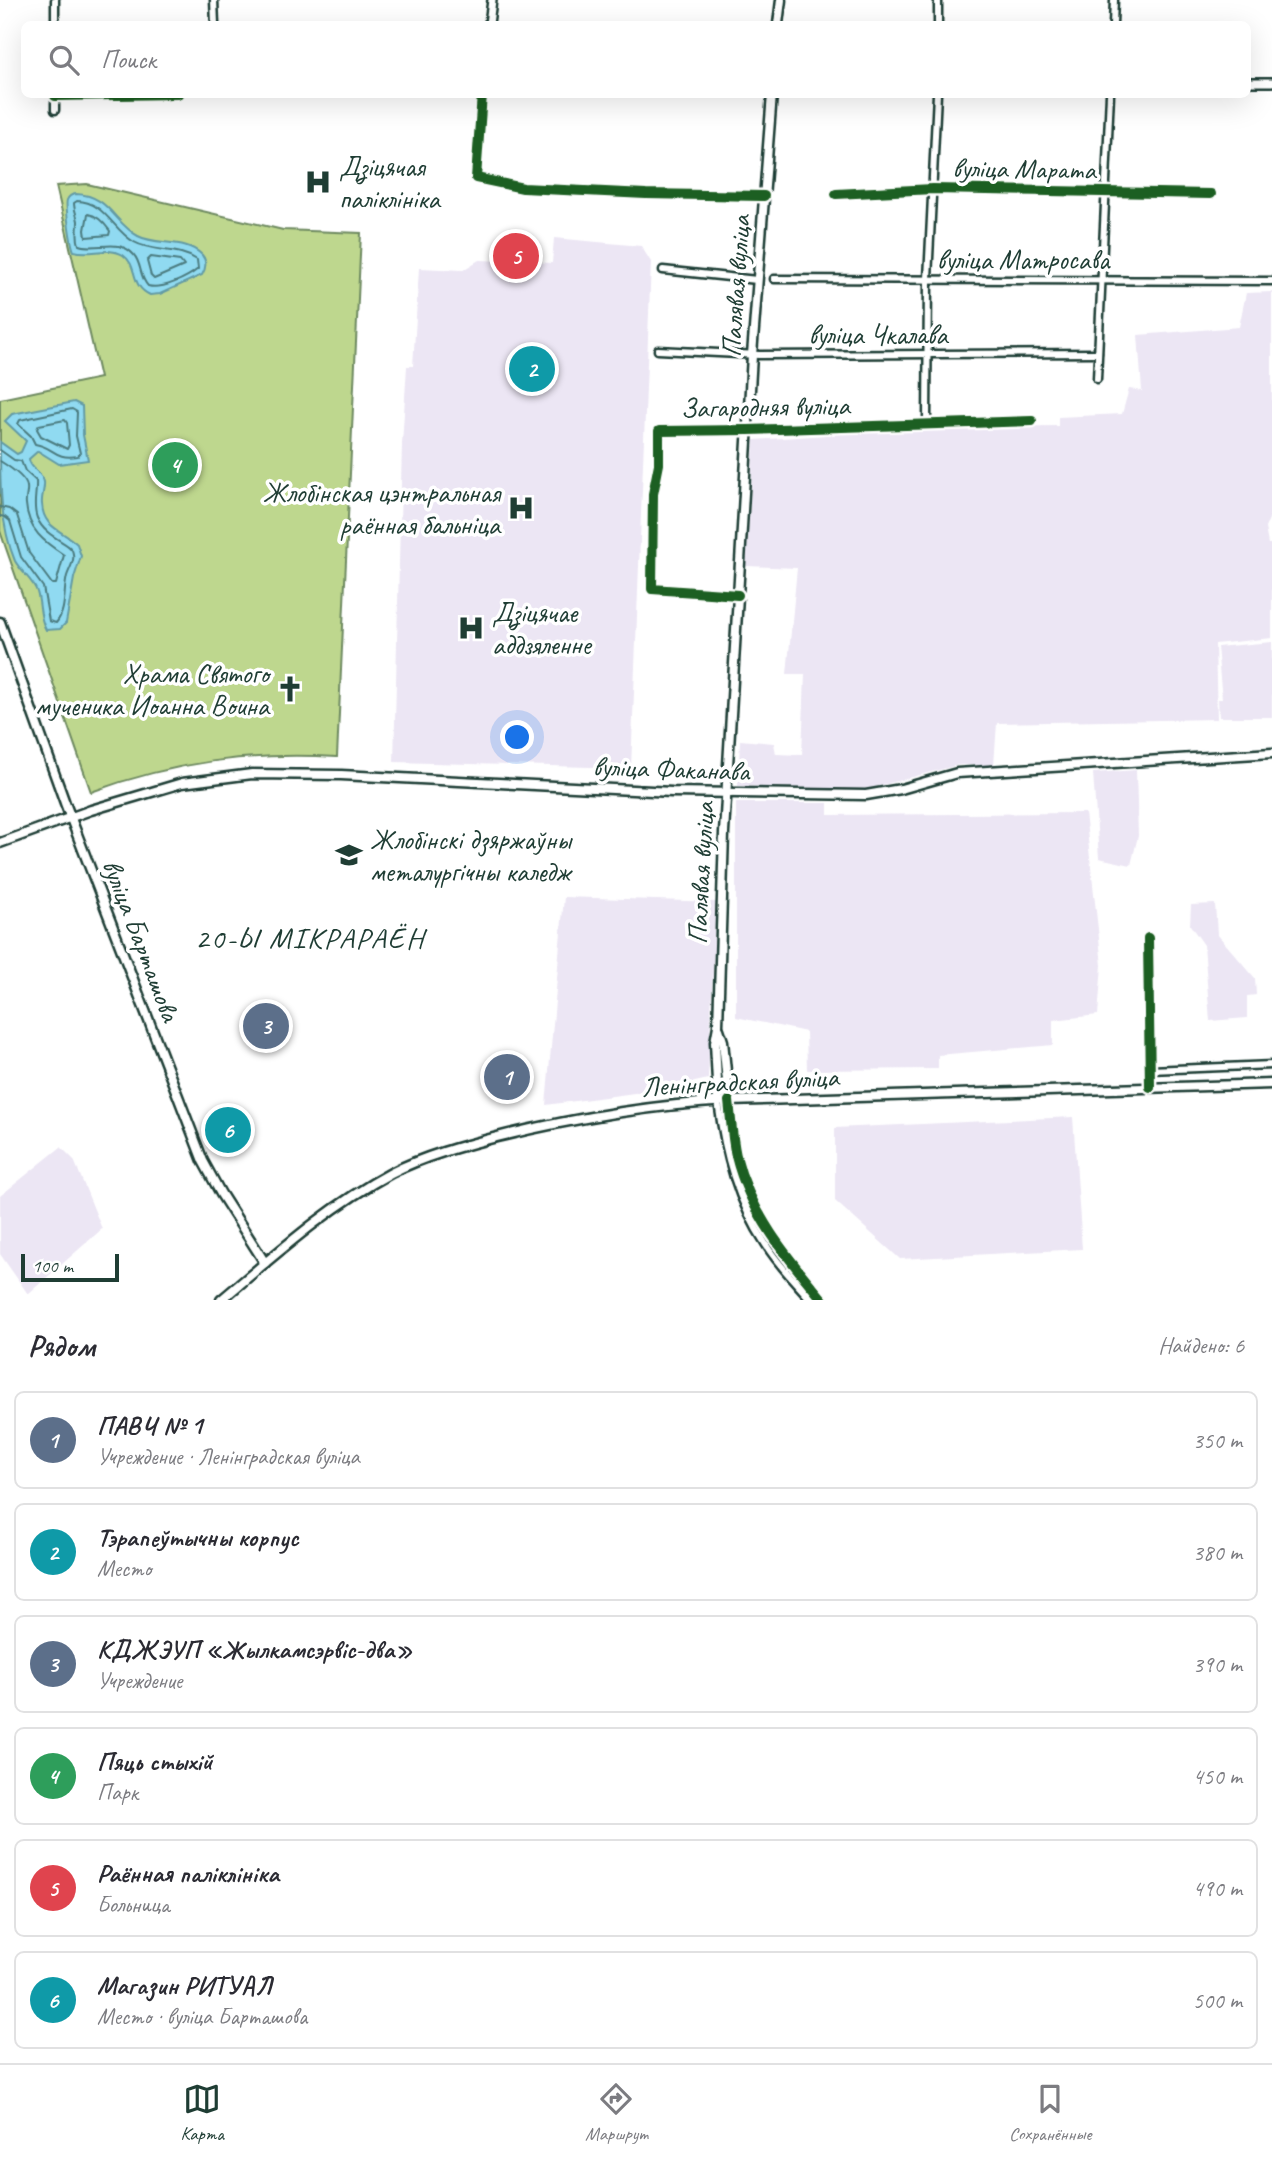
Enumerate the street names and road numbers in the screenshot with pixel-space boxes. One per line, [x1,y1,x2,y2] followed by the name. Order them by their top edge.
[952,150,1098,187] street label: вуліца Марата
[713,212,758,358] street label: Палявая вуліца
[937,242,1111,277] street label: вуліца Матросава
[808,317,949,352] street label: вуліца Чкалава
[680,387,852,425] street label: Загародняя вуліца
[592,748,752,789] street label: вуліца Факанава
[679,799,722,945] street label: Палявая вуліца
[95,854,189,1028] street label: вуліца Барташова
[641,1059,841,1104] street label: Ленінградская вуліца

